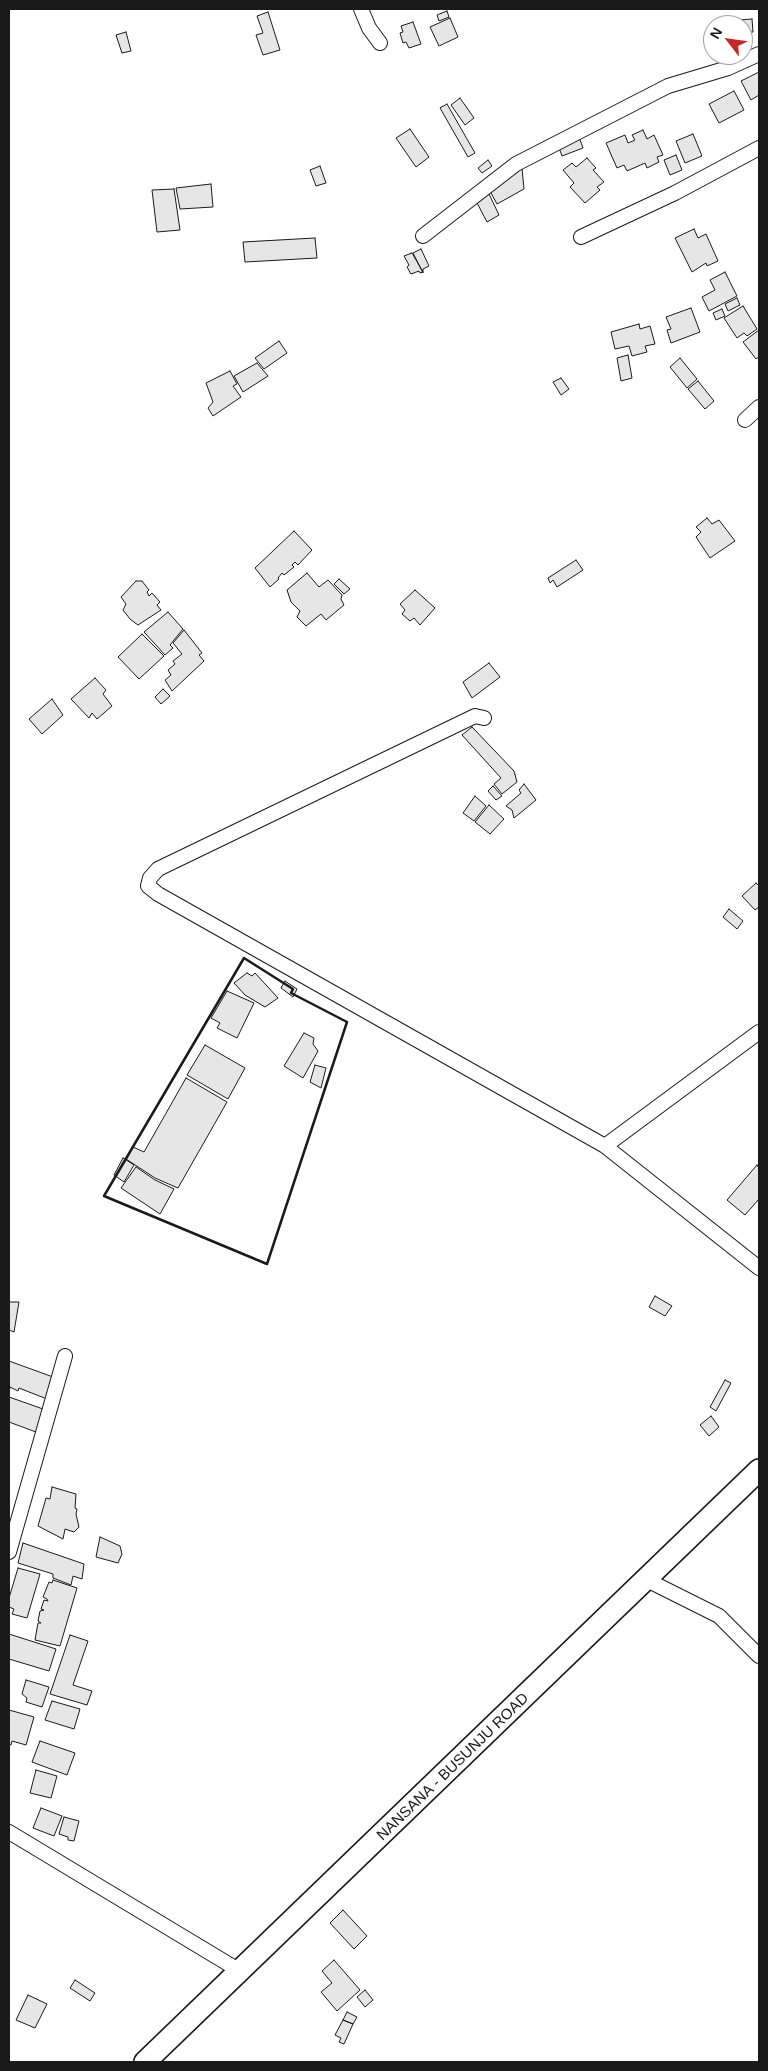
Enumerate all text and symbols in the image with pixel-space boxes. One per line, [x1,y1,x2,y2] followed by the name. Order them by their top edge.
[703,15,753,65] north arrow
[706,25,725,41] text: N
[373,1690,533,1844] street label: NANSANA - BUSUNJU ROAD

